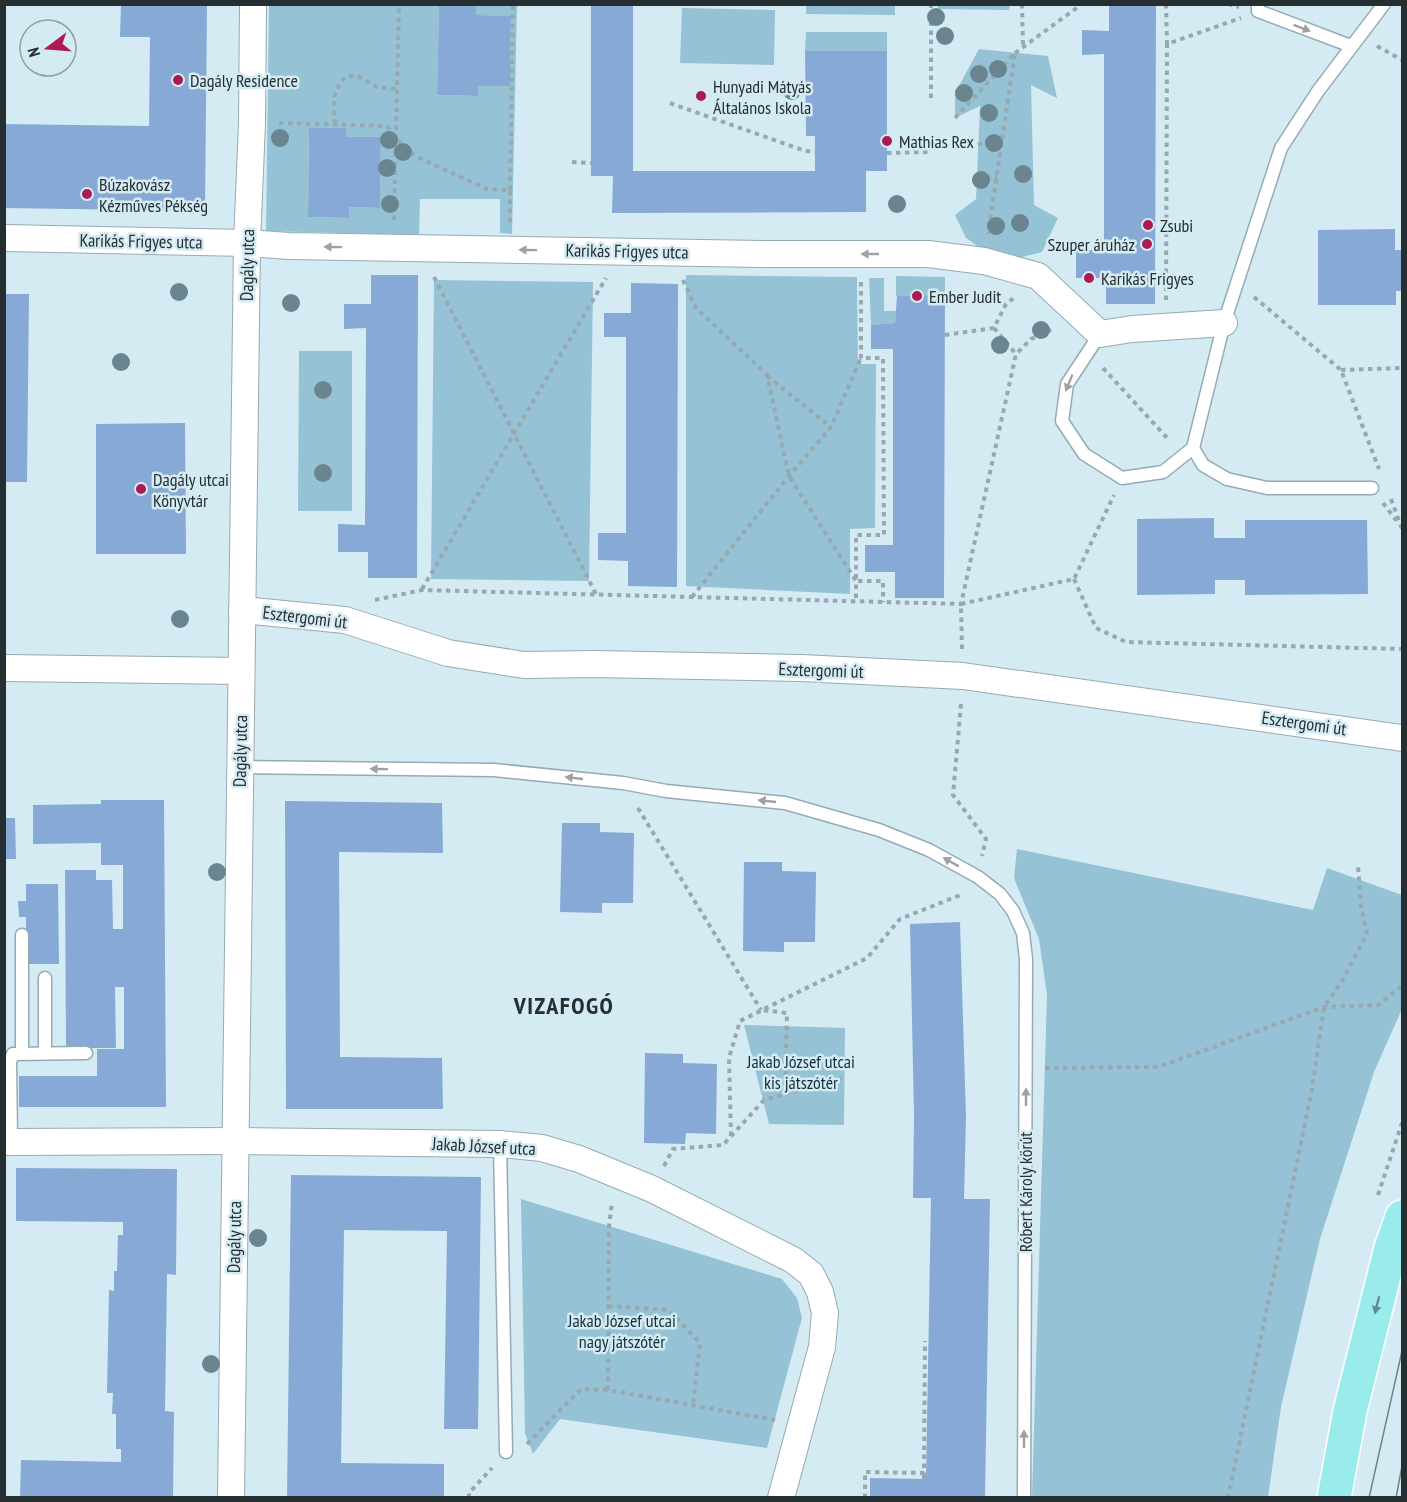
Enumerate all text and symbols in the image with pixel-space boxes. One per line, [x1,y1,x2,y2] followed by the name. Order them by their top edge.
[18,18,78,78] north arrow
[1293,23,1311,33] one-way arrow
[23,45,44,59] text: N
[190,69,298,92] place label: Dagály Residence
[171,73,185,87] marker: Dagály Residence
[713,75,811,119] place label: Hunyadi Mátyás Általános Iskola
[694,89,708,103] marker: Hunyadi Mátyás Általános Iskola
[899,130,975,153] place label: Mathias Rex
[880,134,894,148] marker: Mathias Rex
[99,173,208,217] place label: Búzakovász Kézműves Pékség
[80,187,94,201] marker: Búzakovász Kézműves Pékség
[1160,214,1193,237] place label: Zsubi
[1141,218,1155,232] marker: Zsubi
[79,228,203,254] street label: Karikás Frigyes utca
[235,229,259,301] street label: Dagály utca
[1047,233,1135,256] place label: Szuper áruház
[1140,237,1154,251] marker: Szuper áruház
[565,238,689,264] street label: Karikás Frigyes utca
[323,242,342,252] one-way arrow
[518,245,537,255] one-way arrow
[860,249,879,259] one-way arrow
[1101,267,1194,290] place label: Karikás Frigyes
[1082,271,1096,285] marker: Karikás Frigyes
[929,285,1001,308] place label: Ember Judit
[910,289,924,303] marker: Ember Judit
[1064,374,1074,392] one-way arrow
[153,468,229,512] place label: Dagály utcai Könyvtár
[134,482,148,496] marker: Dagály utcai Könyvtár
[261,600,349,634] street label: Esztergomi út
[778,657,864,683] street label: Esztergomi út
[1260,706,1348,740] street label: Esztergomi út
[228,715,252,787] street label: Dagály utca
[369,764,388,774] one-way arrow
[564,773,583,783] one-way arrow
[757,796,776,806] one-way arrow
[942,857,959,867] one-way arrow
[513,990,614,1021] district label: VIZAFOGÓ
[746,1050,855,1094] park label: Jakab József utcai kis játszótér
[1021,1088,1031,1107] one-way arrow
[431,1132,536,1160] street label: Jakab József utca
[1014,1132,1037,1252] street label: Róbert Károly körút
[222,1201,246,1273] street label: Dagály utca
[1371,1296,1381,1314] one-way arrow
[567,1309,676,1353] park label: Jakab József utcai nagy játszótér
[1019,1430,1029,1449] one-way arrow

